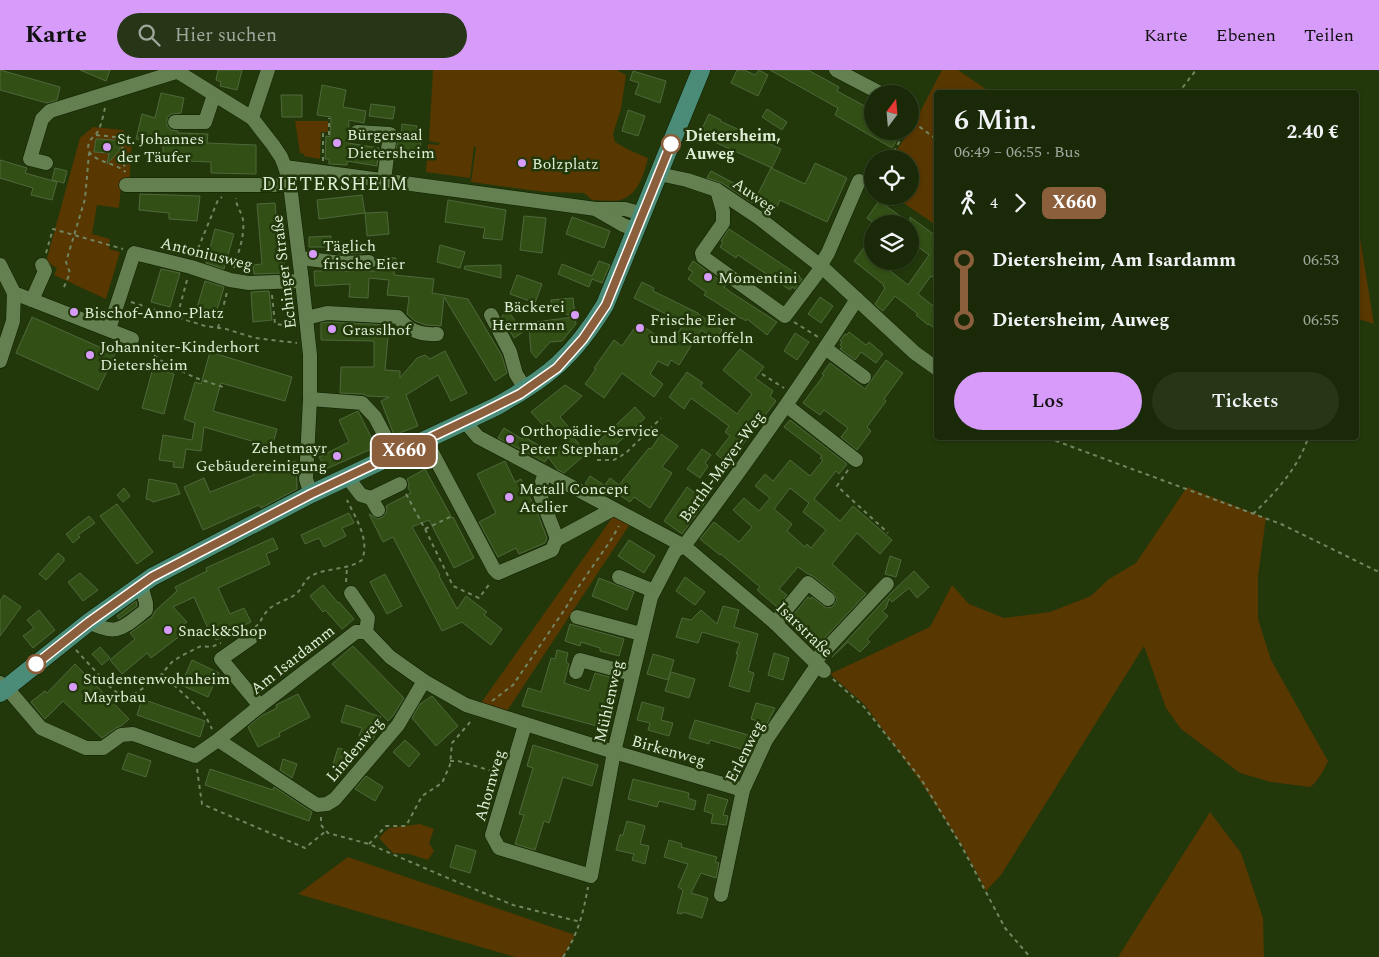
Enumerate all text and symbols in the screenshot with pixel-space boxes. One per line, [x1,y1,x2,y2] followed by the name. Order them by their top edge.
[117,13,467,58] search box
[25,17,87,53] text: Karte
[135,21,163,49] icon: search
[175,21,277,50] text: Hier suchen
[1144,22,1188,49] text: Karte
[1216,22,1276,49] text: Ebenen
[1304,22,1354,49] text: Teilen
[864,85,919,140] north arrow
[864,85,919,270] map controls
[954,99,1037,142] text: 6 Min.
[1287,118,1339,147] text: 2.40 €
[347,123,435,165] place label: Bürgersaal Dietersheim
[685,124,781,166] place label: Dietersheim, Auweg
[117,127,204,169] place label: St. Johannes der Täufer
[661,134,681,154] marker: Dietersheim, Auweg
[331,137,343,149] marker: Bürgersaal Dietersheim
[954,140,1080,164] text: 06:49 – 06:55 · Bus
[101,141,113,153] marker: St. Johannes der Täufer
[864,150,919,205] button: locate
[532,152,599,176] place label: Bolzplatz
[516,157,528,169] marker: Bolzplatz
[262,170,408,199] district label: DIETERSHEIM
[727,172,781,220] street label: Auweg
[954,189,982,217] icon: walk
[1006,189,1034,217] icon: forward
[1052,189,1096,216] text: X660
[990,191,998,215] text: 4
[265,214,303,330] street label: Echinger Straße
[864,215,919,270] button: layers
[158,231,255,277] street label: Antoniusweg
[323,234,405,276] place label: Täglich frische Eier
[992,246,1236,275] text: Dietersheim, Am Isardamm
[307,248,319,260] marker: Täglich frische Eier
[1303,248,1339,272] text: 06:53
[718,266,798,290] place label: Momentini
[702,271,714,283] marker: Momentini
[491,295,565,337] place label: Bäckerei Herrmann
[84,301,224,325] place label: Bischof-Anno-Platz
[68,306,80,318] marker: Bischof-Anno-Platz
[992,306,1170,335] text: Dietersheim, Auweg
[650,308,754,350] place label: Frische Eier und Kartoffeln
[1303,308,1339,332] text: 06:55
[569,309,581,321] marker: Bäckerei Herrmann
[342,318,412,342] place label: Grasslhof
[634,322,646,334] marker: Frische Eier und Kartoffeln
[326,323,338,335] marker: Grasslhof
[100,335,260,377] place label: Johanniter-Kinderhort Dietersheim
[84,349,96,361] marker: Johanniter-Kinderhort Dietersheim
[954,372,1142,430] button: Los
[1152,372,1339,430] button: Tickets
[673,406,770,527] street label: Barthl-Mayer-Weg
[520,419,659,461] place label: Orthopädie-Service Peter Stephan
[504,433,516,445] marker: Orthopädie-Service Peter Stephan
[369,435,439,467] line badge: X660
[195,436,327,478] place label: Zehetmayr Gebäudereinigung
[382,437,426,464] text: X660
[331,450,343,462] marker: Zehetmayr Gebäudereinigung
[519,477,629,519] place label: Metall Concept Atelier
[503,491,515,503] marker: Metall Concept Atelier
[770,596,838,663] street label: Isarstraße
[178,619,267,643] place label: Snack&Shop
[245,619,340,700] street label: Am Isardamm
[162,624,174,636] marker: Snack&Shop
[26,654,46,674] unlabelled marker
[588,658,630,745] street label: Mühlenweg
[83,667,230,709] place label: Studentenwohnheim Mayrbau
[67,681,79,693] marker: Studentenwohnheim Mayrbau
[320,712,389,788] street label: Lindenweg
[719,716,771,787] street label: Erlenweg
[629,729,709,773] street label: Birkenweg
[468,746,512,824] street label: Ahornweg

